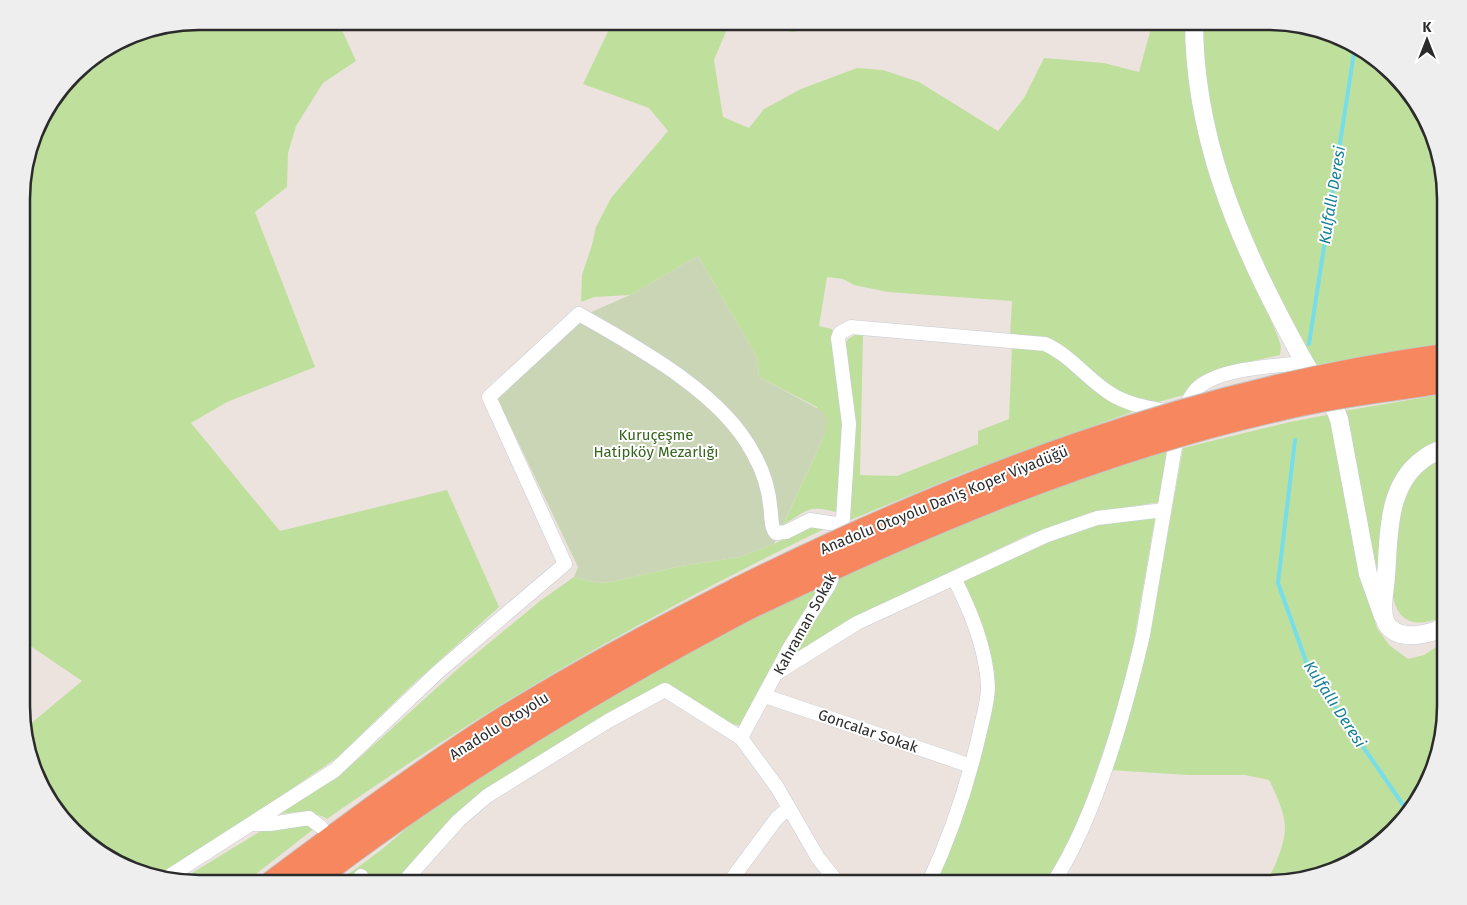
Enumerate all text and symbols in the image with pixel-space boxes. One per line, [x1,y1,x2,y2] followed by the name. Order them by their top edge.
[1402,15,1452,65] north arrow
[1423,19,1433,36] text: K
[1315,144,1349,246] water label: Kulfallı Deresi
[593,426,719,461] park label: Kuruçeşme Hatipköy Mezarlığı
[817,442,1071,558] street label: Anadolu Otoyolu Daniş Koper Viyadüğü
[770,570,840,678] street label: Kahraman Sokak
[1300,657,1370,751] water label: Kulfallı Deresi
[446,688,552,764] street label: Anadolu Otoyolu
[816,705,921,757] street label: Goncalar Sokak

